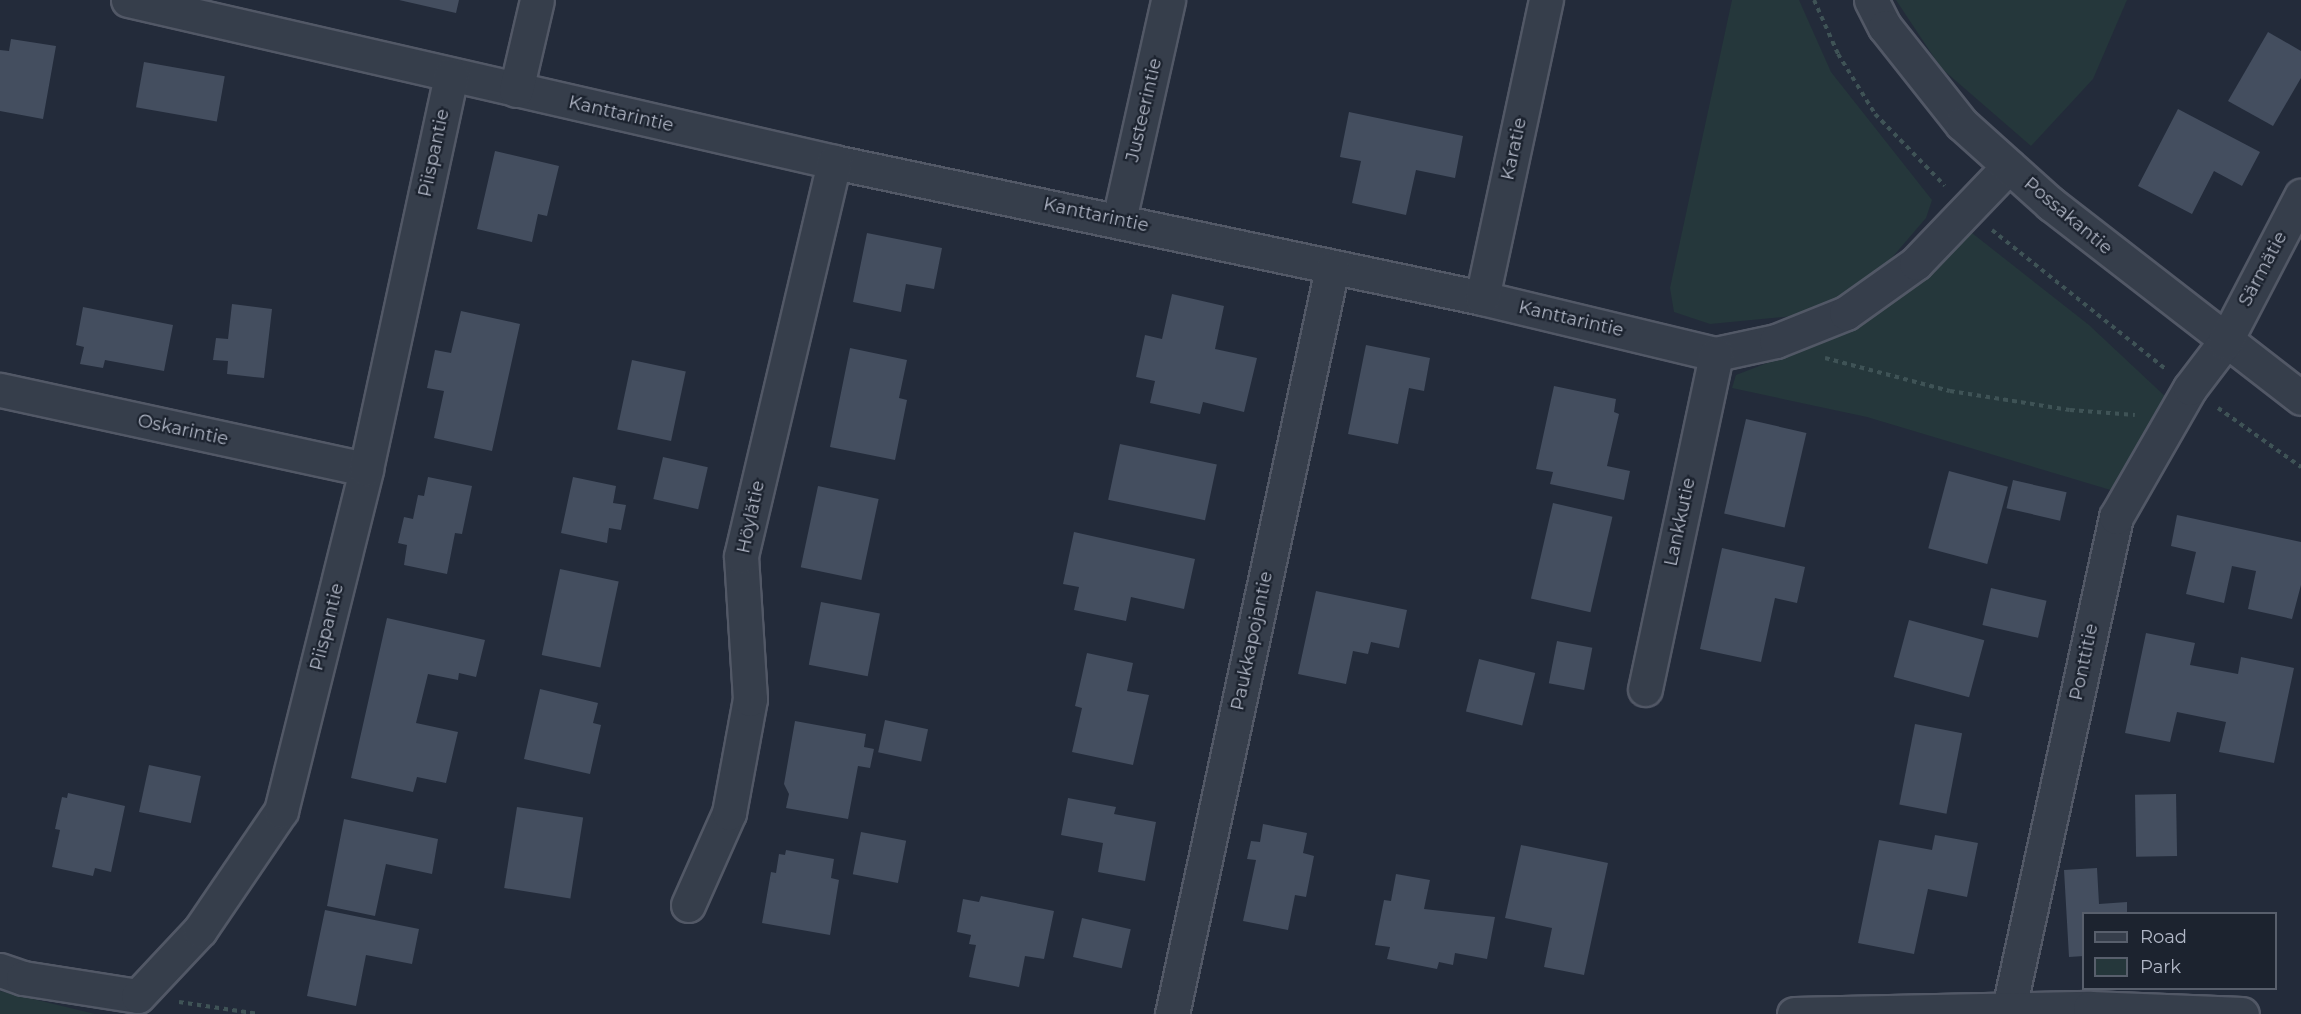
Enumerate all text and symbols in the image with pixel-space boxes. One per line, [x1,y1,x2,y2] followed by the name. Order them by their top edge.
[1122,56,1166,164] street label: Justeerintie
[566,91,676,137] street label: Kanttarintie
[414,107,454,199] street label: Piispantie
[1497,116,1531,182] street label: Karatie
[2019,173,2117,259] street label: Possakantie
[1041,193,1151,237] street label: Kanttarintie
[2234,228,2292,310] street label: Särmätie
[1516,296,1626,342] street label: Kanttarintie
[136,410,230,450] street label: Oskarintie
[1660,476,1700,568] street label: Lankkutie
[733,479,769,555] street label: Höylätie
[1227,570,1277,712] street label: Paukkapojantie
[306,581,348,673] street label: Piispantie
[2065,621,2103,703] street label: Ponttitie
[2082,912,2277,990] legend
[2140,926,2187,948] text: Road
[2140,956,2181,978] text: Park

